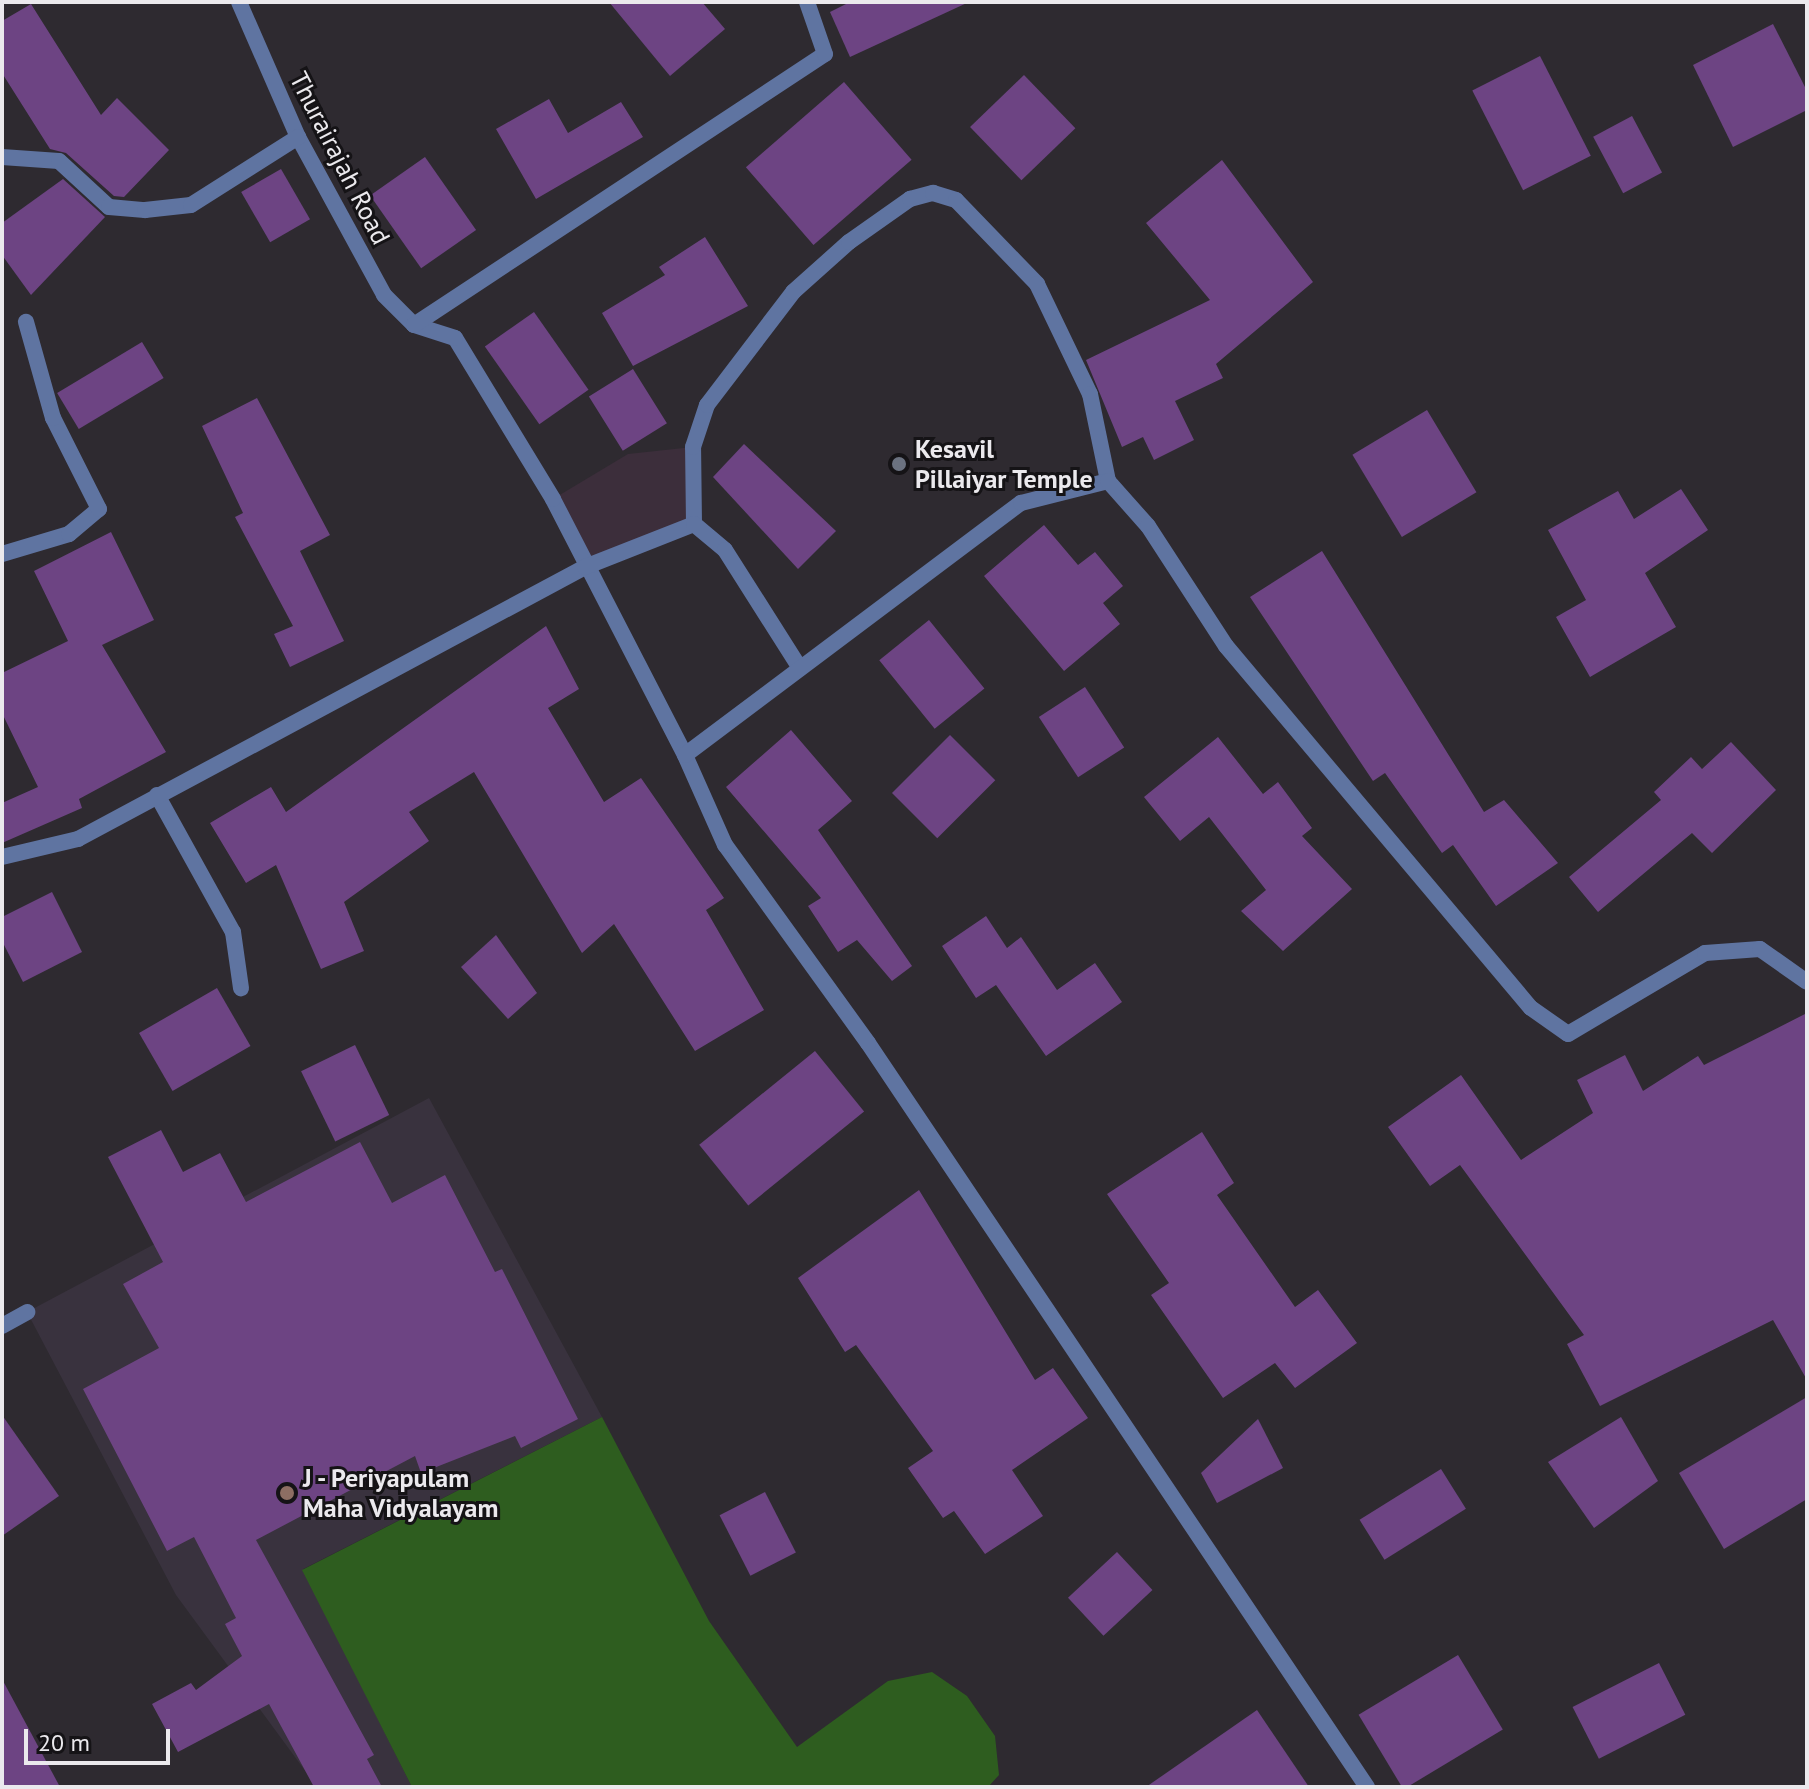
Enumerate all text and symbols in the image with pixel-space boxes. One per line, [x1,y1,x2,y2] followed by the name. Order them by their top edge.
[283,67,397,249] street label: Thurairajah Road
[915,433,1094,494] place label: Kesavil Pillaiyar Temple
[890,455,908,473] marker: Kesavil Pillaiyar Temple
[303,1462,499,1524] place label: J - Periyapulam Maha Vidyalayam
[278,1484,296,1502] marker: J - Periyapulam Maha Vidyalayam
[28,1713,174,1763] scale bar
[38,1727,90,1758] text: 20 m

